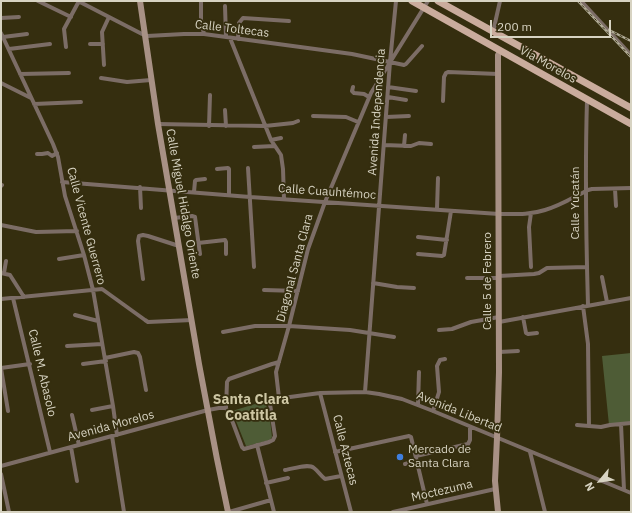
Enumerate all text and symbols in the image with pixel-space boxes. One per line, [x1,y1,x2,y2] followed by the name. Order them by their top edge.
[492,12,613,38] scale bar
[194,17,270,41] street label: Calle Toltecas
[497,19,532,34] text: 200 m
[517,43,579,87] street label: Vía Morelos
[365,48,389,176] street label: Avenida Independencia
[163,128,203,280] street label: Calle Miguel Hidalgo Oriente
[63,166,109,286] street label: Calle Vicente Guerrero
[569,166,583,240] street label: Calle Yucatán
[278,181,376,203] street label: Calle Cuauhtémoc
[274,212,316,324] street label: Diagonal Santa Clara
[481,232,495,330] street label: Calle 5 de Febrero
[25,328,59,418] street label: Calle M. Abasolo
[414,388,504,436] street label: Avenida Libertad
[213,392,289,424] district label: Santa Clara Coatitla
[66,408,156,444] street label: Avenida Morelos
[329,413,361,487] street label: Calle Aztecas
[408,443,471,471] place label: Mercado de Santa Clara
[395,452,405,462] marker: Mercado de Santa Clara
[580,461,620,501] north arrow
[410,477,474,505] street label: Moctezuma
[581,480,598,494] text: N

